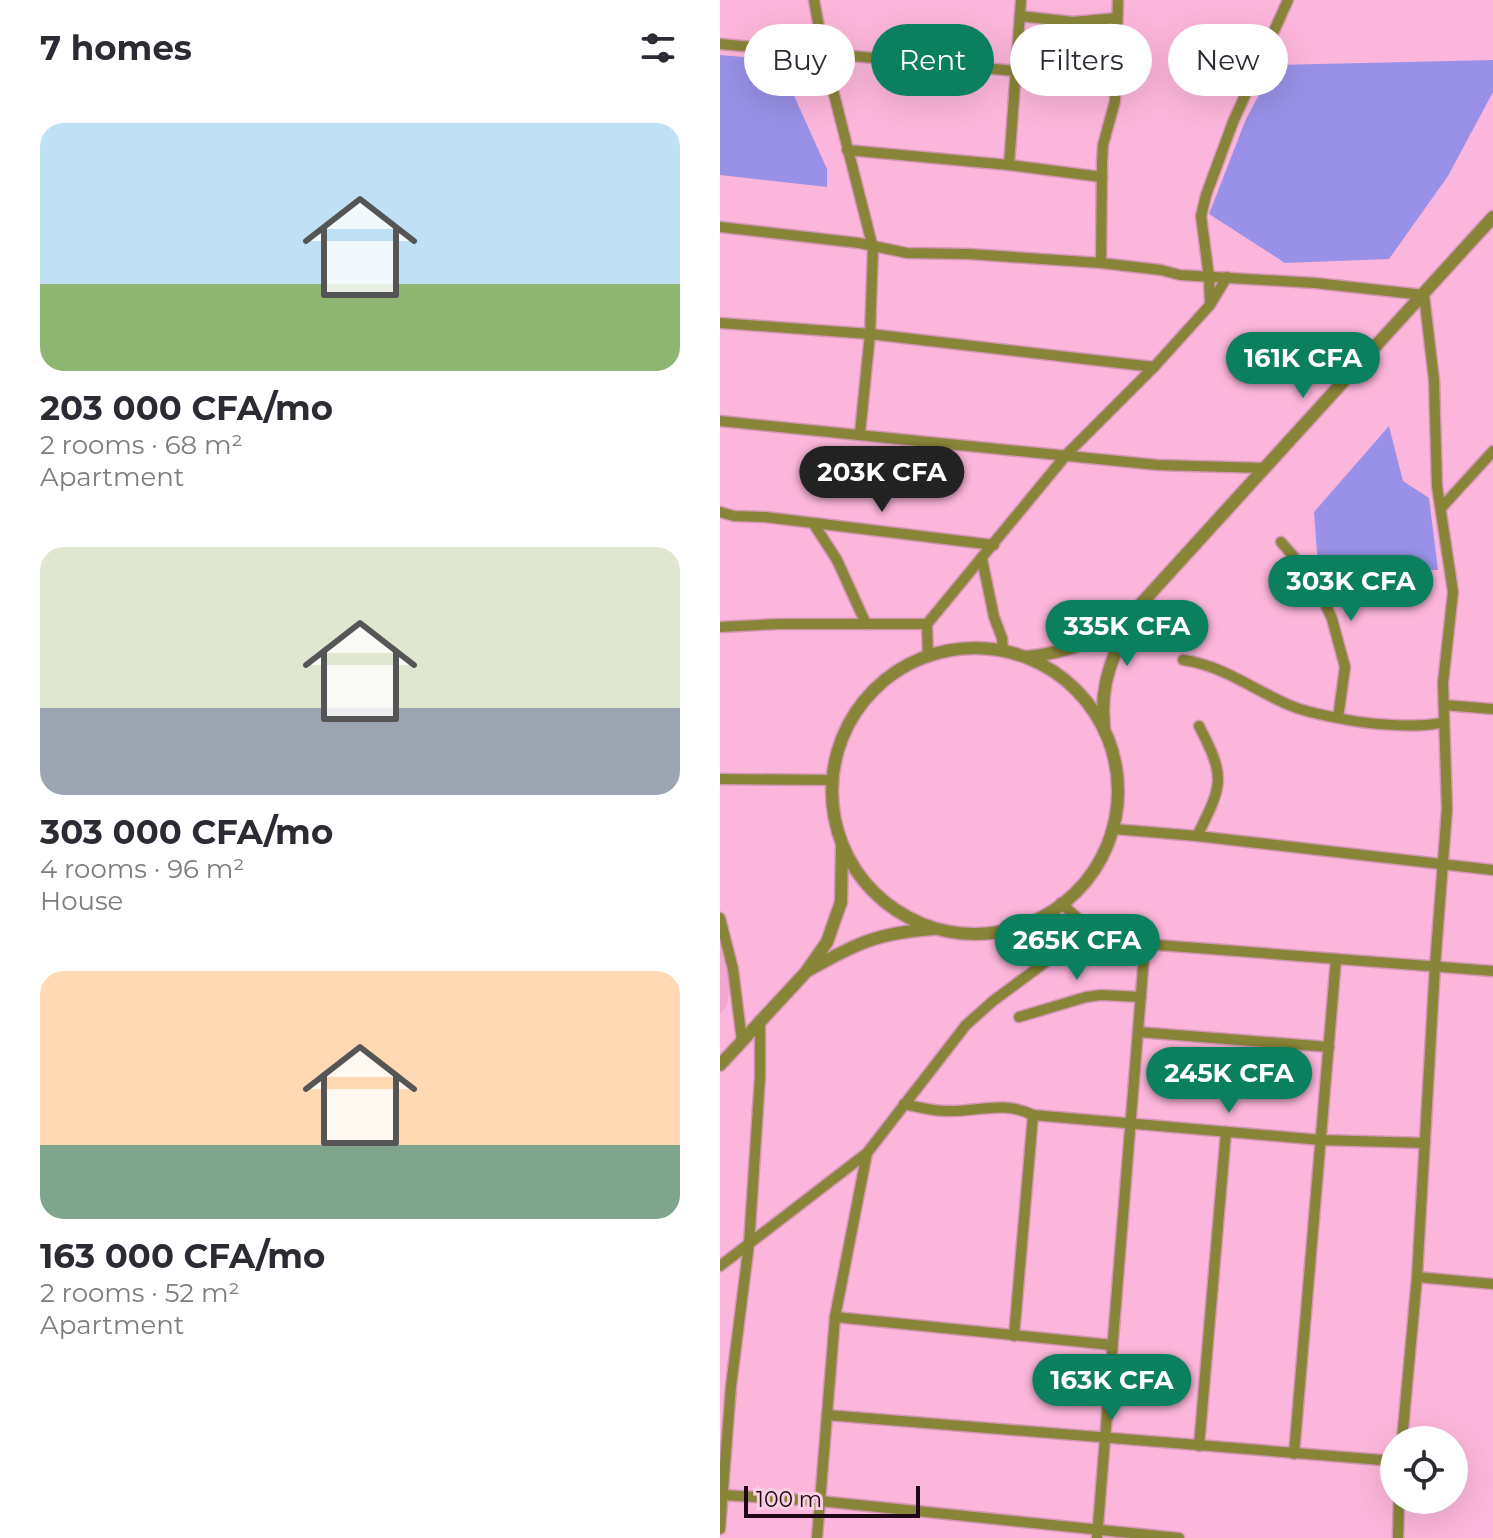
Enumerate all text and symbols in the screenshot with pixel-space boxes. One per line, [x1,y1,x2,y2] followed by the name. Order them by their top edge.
[744,24,855,96] chip: Buy
[871,24,994,96] chip: Rent
[1010,24,1152,96] chip: Filters
[1168,24,1288,96] chip: New
[636,26,680,70] icon: filters
[40,27,192,69] text: 7 homes
[288,175,432,319] icon: home
[1220,332,1386,400] pin: 161K CFA
[1244,342,1362,374] text: 161K CFA
[40,387,333,429] text: 203 000 CFA/mo
[40,429,243,461] text: 2 rooms · 68 m²
[799,446,965,514] pin: 203K CFA
[817,456,947,488] text: 203K CFA
[40,461,184,493] text: Apartment
[1268,555,1434,623] pin: 303K CFA
[1286,565,1416,597] text: 303K CFA
[288,599,432,743] icon: home
[1044,600,1210,668] pin: 335K CFA
[1063,610,1191,642] text: 335K CFA
[40,811,333,853] text: 303 000 CFA/mo
[40,853,244,885] text: 4 rooms · 96 m²
[40,885,123,917] text: House
[994,914,1160,982] pin: 265K CFA
[1013,924,1141,956] text: 265K CFA
[288,1023,432,1167] icon: home
[1146,1047,1312,1115] pin: 245K CFA
[1164,1057,1294,1089] text: 245K CFA
[40,1235,325,1277] text: 163 000 CFA/mo
[40,1277,240,1309] text: 2 rooms · 52 m²
[40,1309,184,1341] text: Apartment
[1029,1354,1195,1422] pin: 163K CFA
[1050,1364,1174,1396] text: 163K CFA
[1380,1426,1468,1514] map controls
[1380,1426,1468,1514] button: locate
[744,1482,920,1518] scale bar
[756,1486,822,1513] text: 100 m

